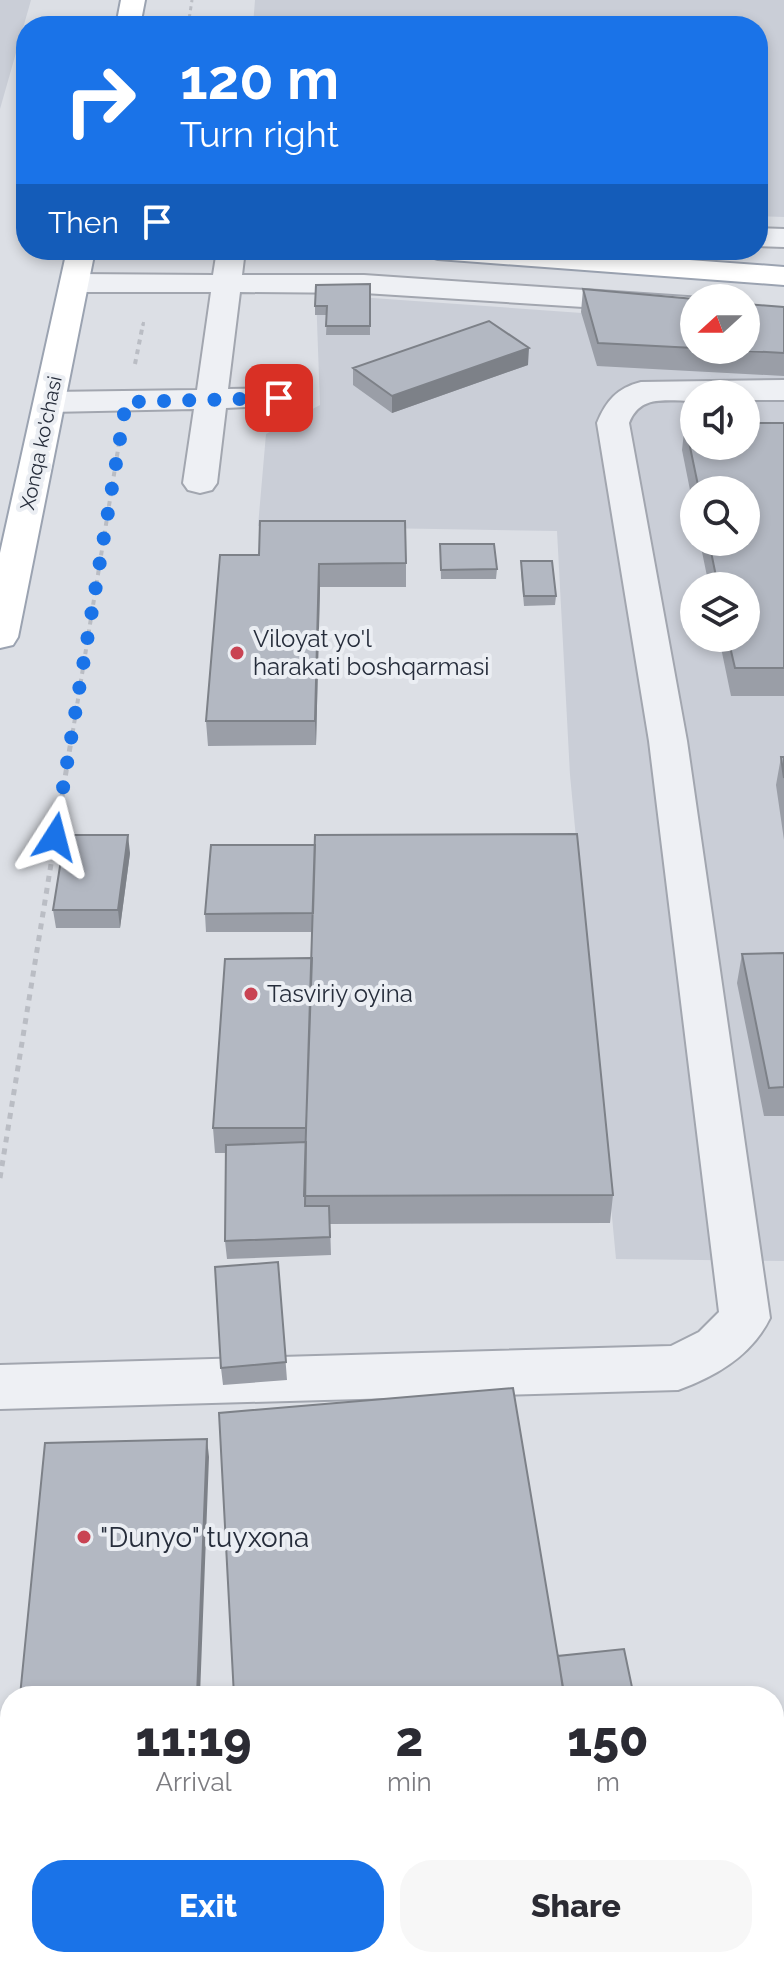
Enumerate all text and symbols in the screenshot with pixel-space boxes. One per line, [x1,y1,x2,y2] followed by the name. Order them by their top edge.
[180,46,339,112] text: 120 m
[48,48,152,152] icon: right
[180,113,339,155] text: Turn right
[135,200,179,244] icon: arrive
[48,205,119,240] text: Then
[680,284,760,364] north arrow
[680,284,760,652] map controls
[245,364,313,432] pin
[15,374,67,512] street label: Xonqa ko'chasi
[257,376,301,420] icon: arrive
[680,380,760,460] button: sound
[680,476,760,556] button: search
[680,572,760,652] button: layers
[253,624,490,681] place label: Viloyat yo'l harakati boshqarmasi
[228,644,246,662] marker: Viloyat yo'l harakati boshqarmasi
[13,795,97,879] position arrow
[267,979,413,1008] place label: Tasviriy oyina
[242,985,260,1003] marker: Tasviriy oyina
[100,1521,309,1554] place label: "Dunyo" tuyxona
[75,1528,93,1546] marker: "Dunyo" tuyxona
[136,1711,252,1767] text: 11:19
[396,1711,423,1767] text: 2
[567,1711,648,1767] text: 150
[155,1767,232,1797] text: Arrival
[387,1767,432,1797] text: min
[596,1767,620,1797] text: m
[32,1860,384,1952] button: Exit
[400,1860,752,1952] button: Share

